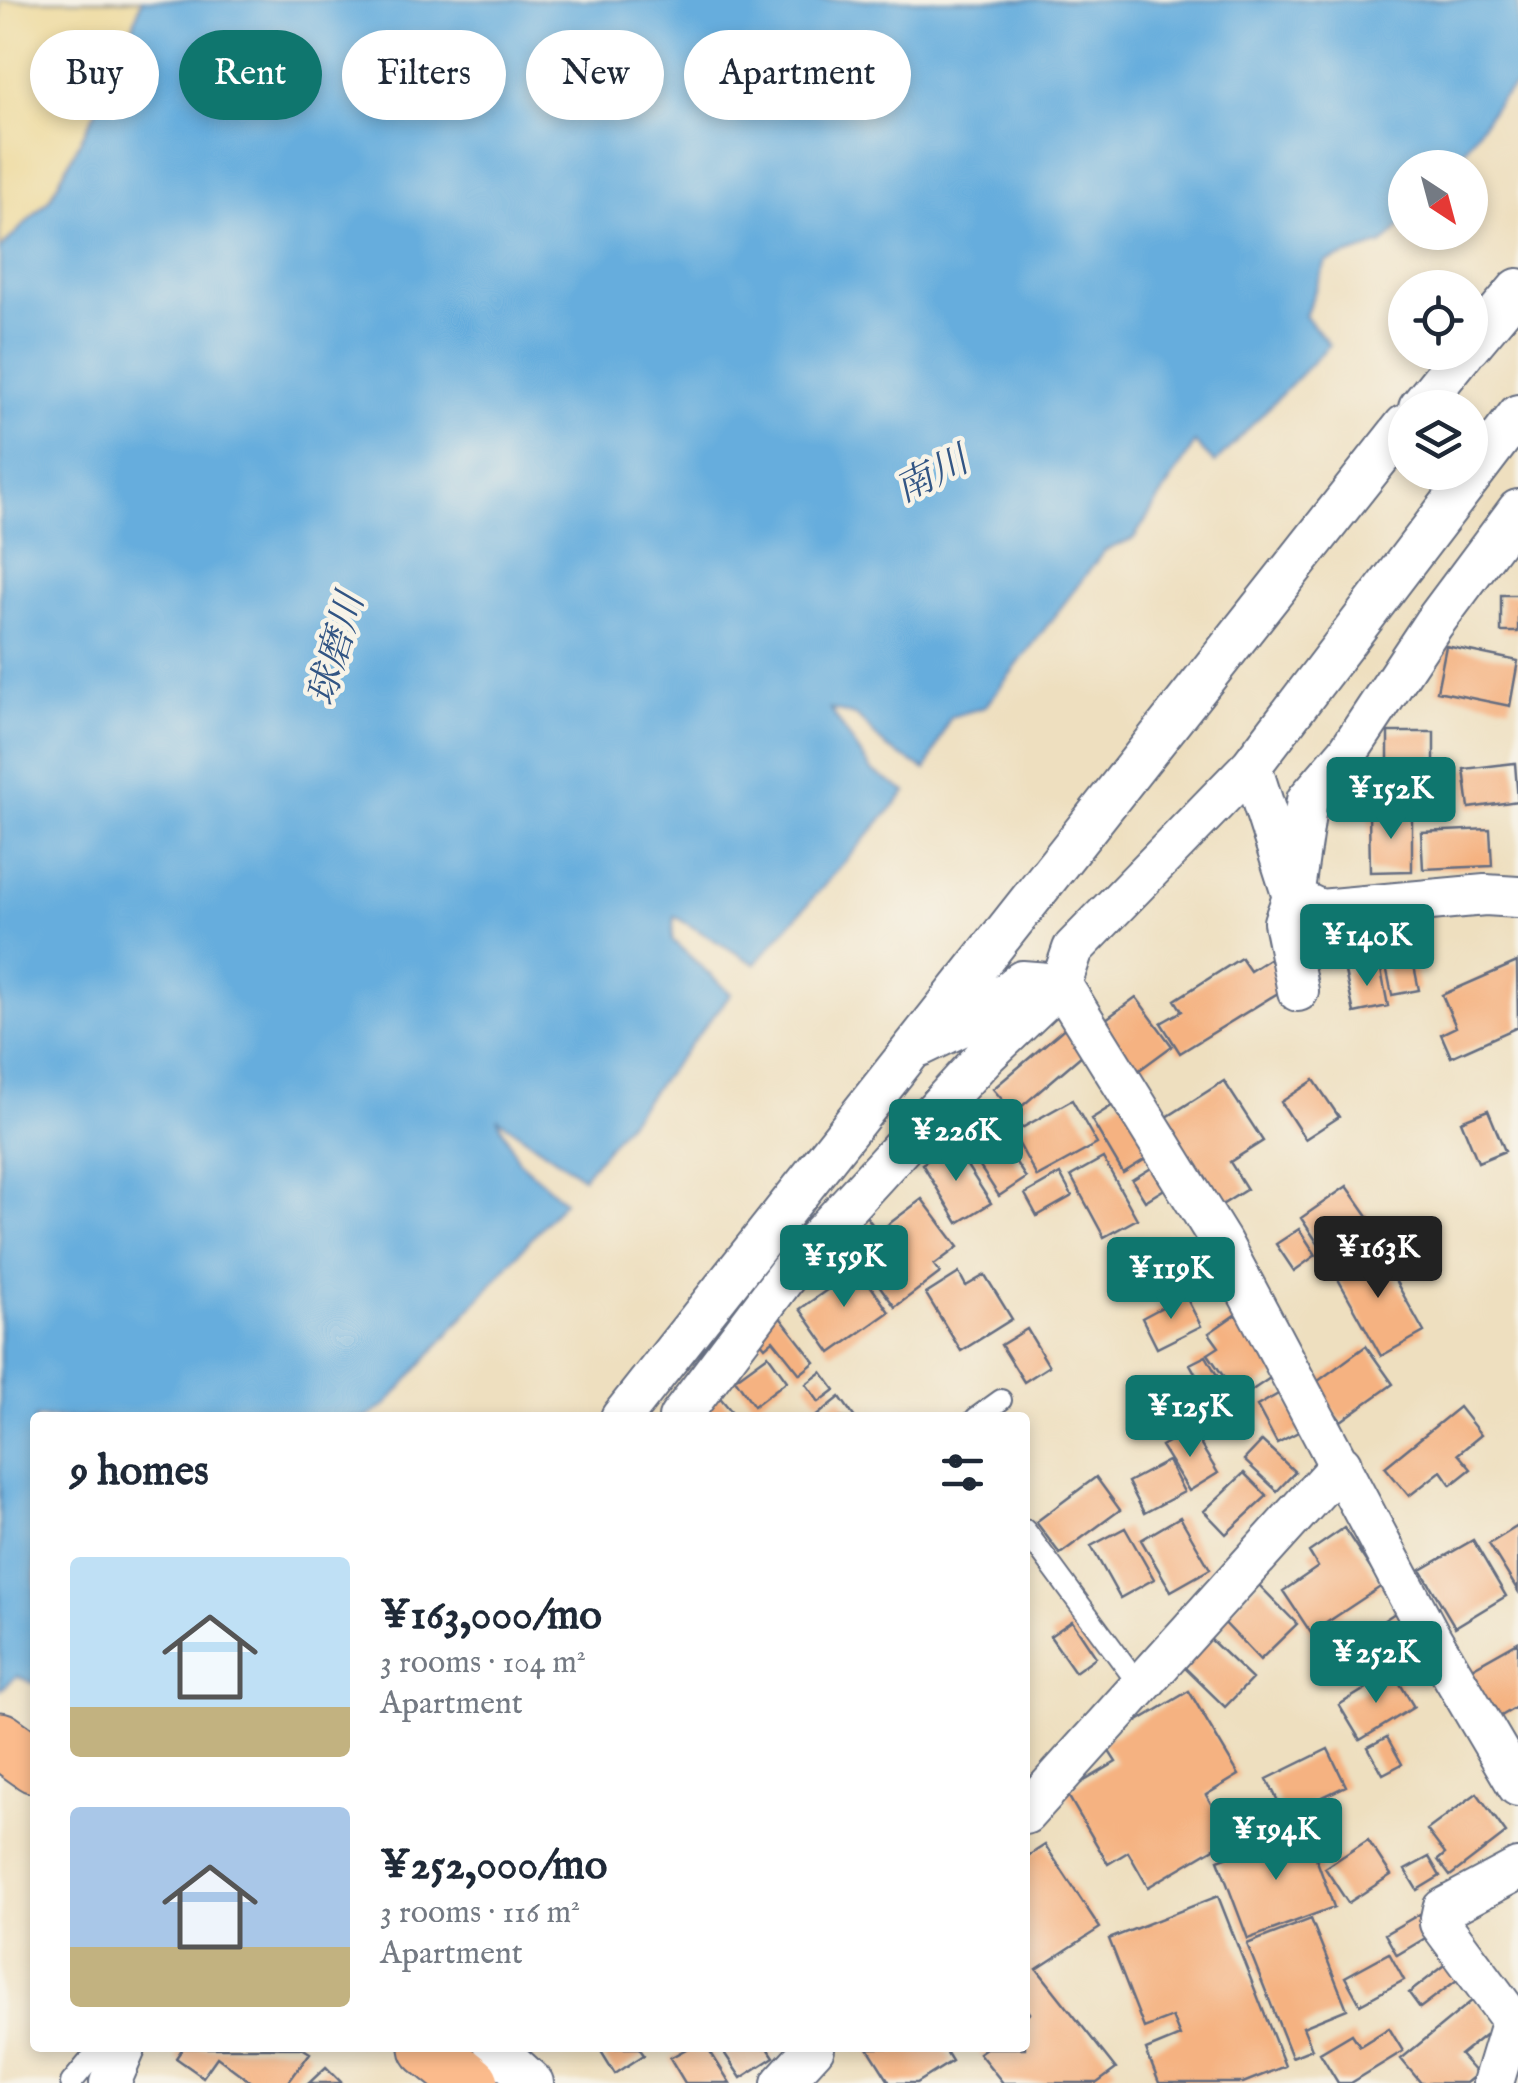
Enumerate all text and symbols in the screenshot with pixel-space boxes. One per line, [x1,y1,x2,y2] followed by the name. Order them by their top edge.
[30,30,159,120] chip: Buy
[179,30,322,120] chip: Rent
[342,30,506,120] chip: Filters
[526,30,664,120] chip: New
[684,30,911,120] chip: Apartment
[1388,150,1488,250] north arrow
[1388,150,1488,490] map controls
[1388,270,1488,370] button: locate
[1388,390,1488,490] button: layers
[888,436,981,515] water label: 南川
[299,585,378,711] water label: 球磨川
[1321,757,1461,842] pin: ¥152K
[1349,769,1433,810] text: ¥152K
[1297,904,1437,989] pin: ¥140K
[1322,916,1412,957] text: ¥140K
[886,1099,1026,1184] pin: ¥226K
[911,1111,1001,1152] text: ¥226K
[1308,1216,1448,1301] pin: ¥163K
[774,1225,914,1310] pin: ¥159K
[1336,1228,1420,1269] text: ¥163K
[802,1237,886,1278] text: ¥159K
[1101,1237,1241,1322] pin: ¥119K
[1129,1249,1213,1290] text: ¥119K
[1120,1375,1260,1460] pin: ¥125K
[1148,1387,1232,1428] text: ¥125K
[935,1445,990,1500] icon: filters
[70,1446,209,1499] text: 9 homes
[380,1590,602,1643] text: ¥163,000/mo
[150,1597,270,1717] icon: home
[1306,1621,1446,1706] pin: ¥252K
[1332,1633,1420,1674] text: ¥252K
[380,1643,586,1684] text: 3 rooms · 104 m²
[380,1684,523,1725] text: Apartment
[1206,1798,1346,1883] pin: ¥194K
[1232,1810,1320,1851] text: ¥194K
[380,1840,607,1893] text: ¥252,000/mo
[150,1847,270,1967] icon: home
[380,1893,580,1934] text: 3 rooms · 116 m²
[380,1934,523,1975] text: Apartment

